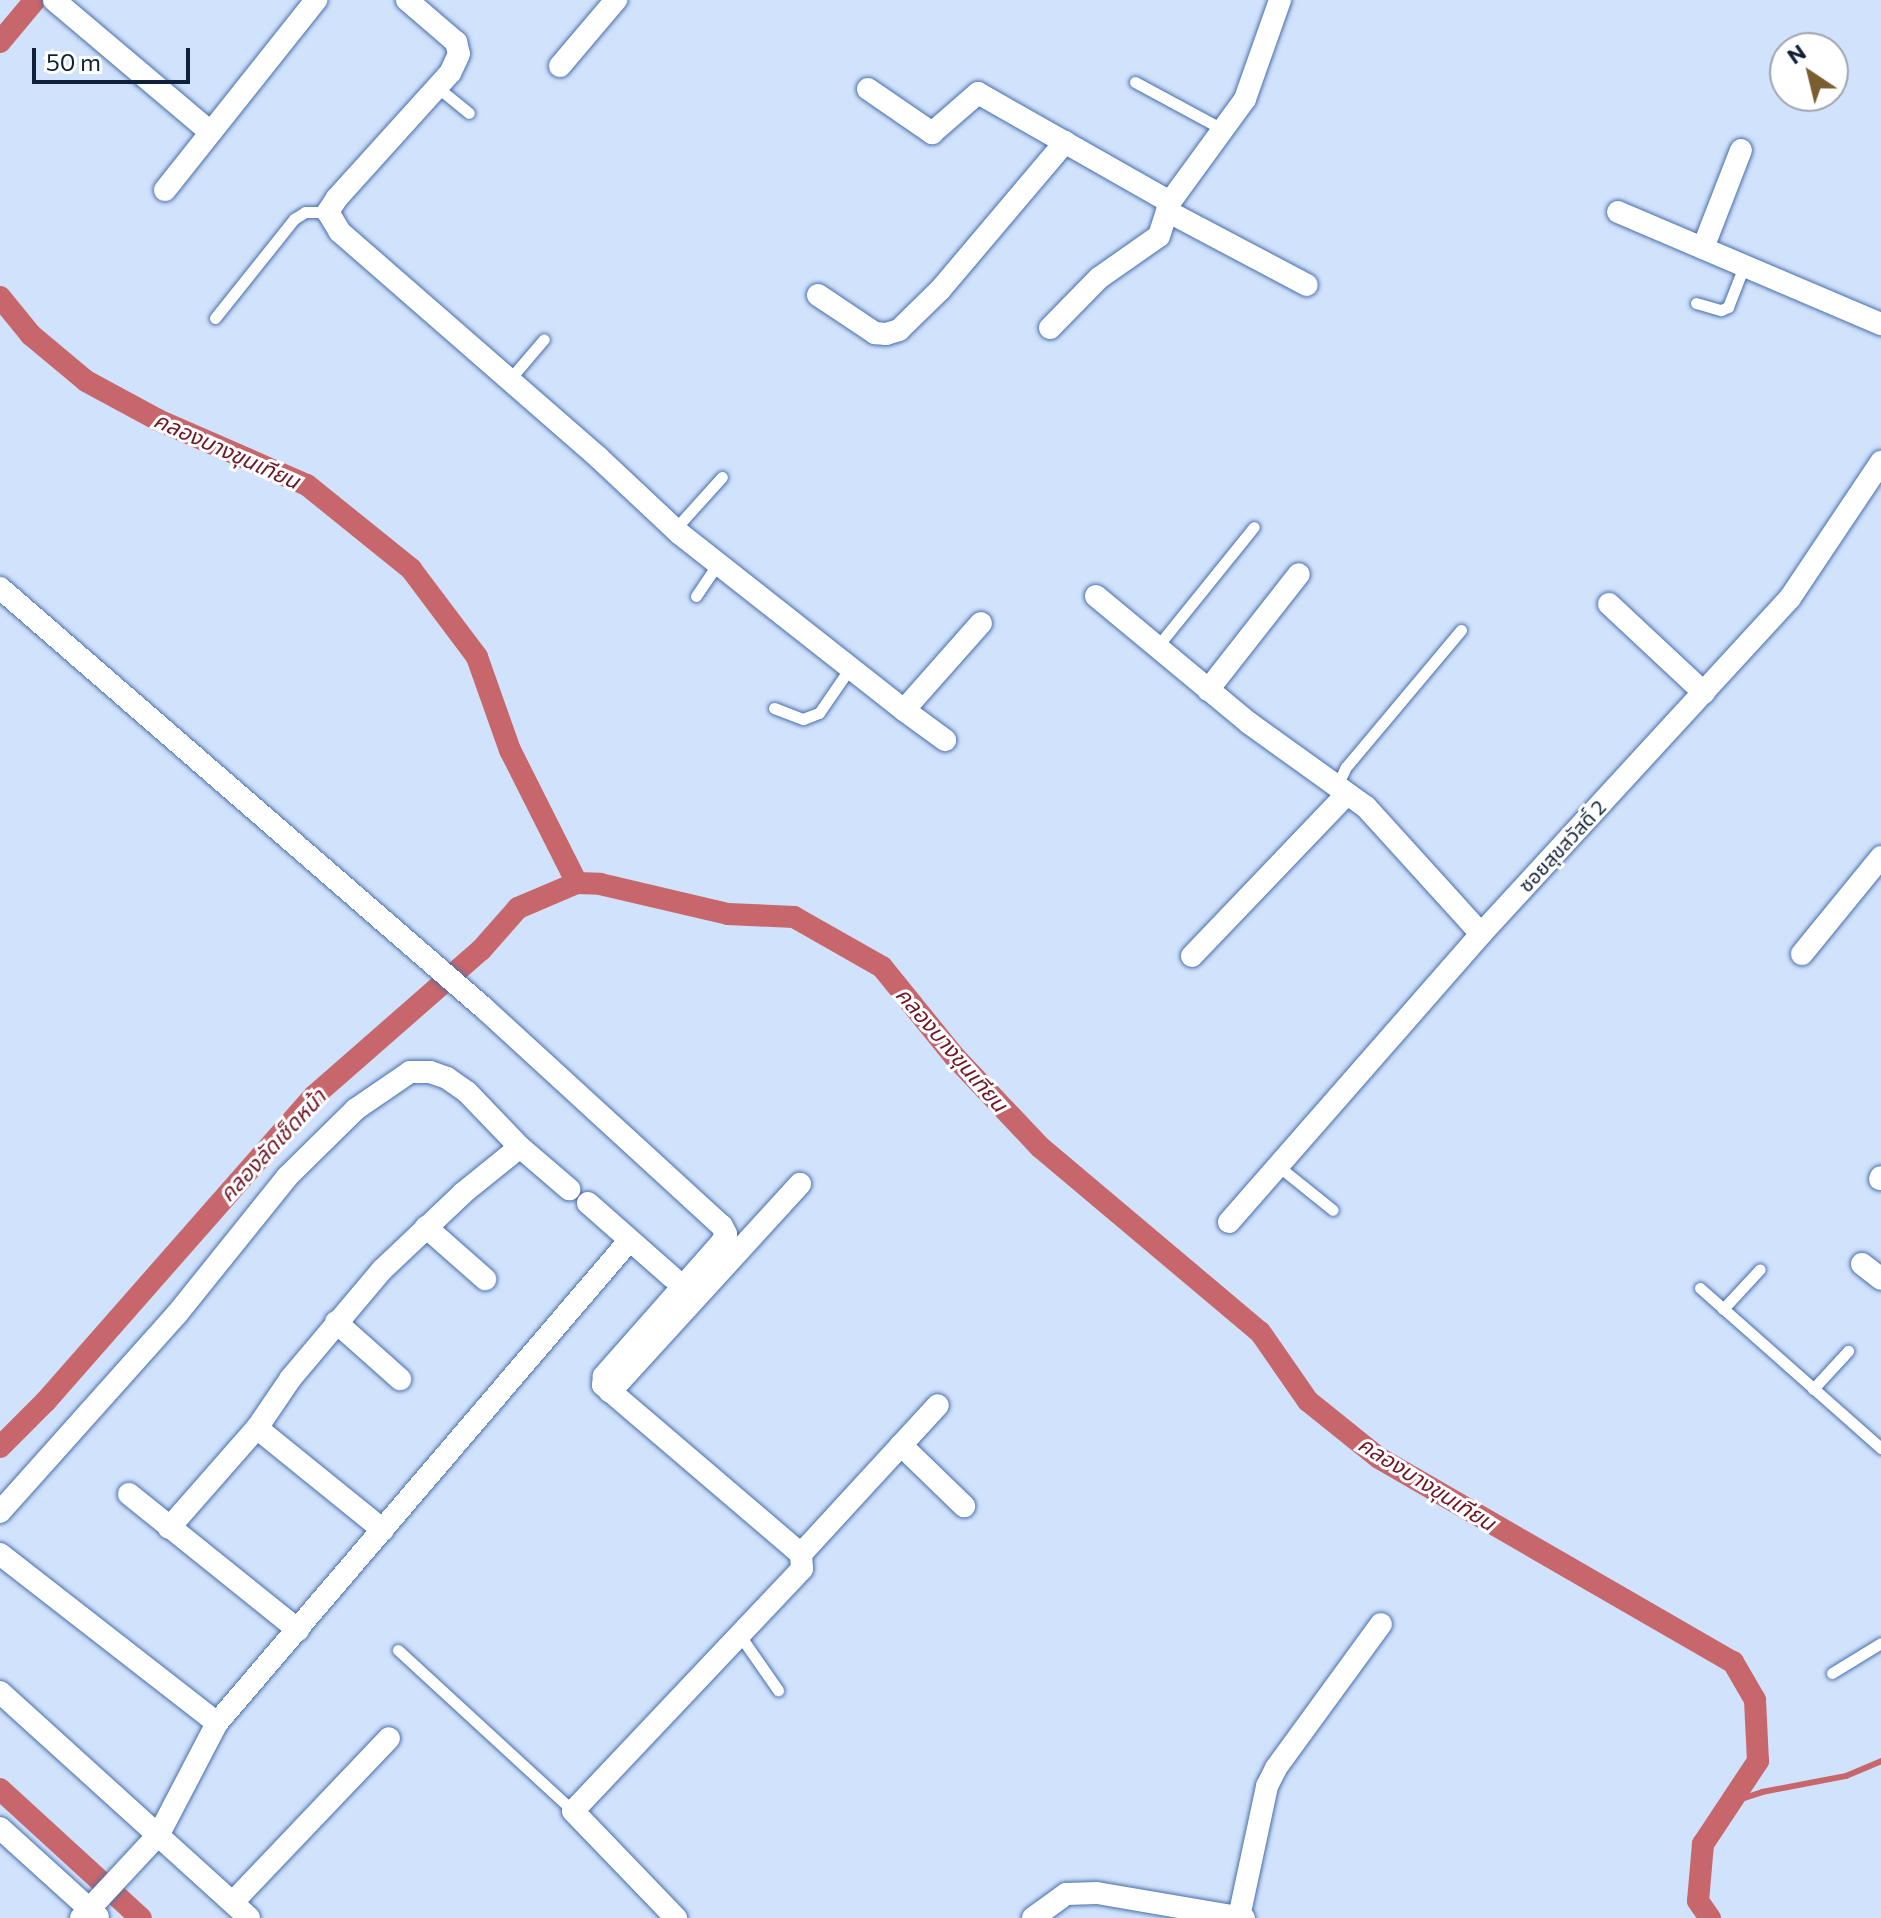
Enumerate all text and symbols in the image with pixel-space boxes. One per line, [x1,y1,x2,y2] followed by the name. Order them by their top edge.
[36,32,194,82] scale bar
[1769,32,1849,112] north arrow
[1782,38,1811,69] text: N
[46,47,101,76] text: 50 m
[150,406,304,494] water label: คลองบางขุนเทียน
[1513,795,1611,897] street label: ซอยสุขสวัสดิ์ 2
[891,981,1013,1117] water label: คลองบางขุนเทียน
[213,1083,331,1207] water label: คลองลัดเช็ดหน้า
[1354,1430,1500,1536] water label: คลองบางขุนเทียน

